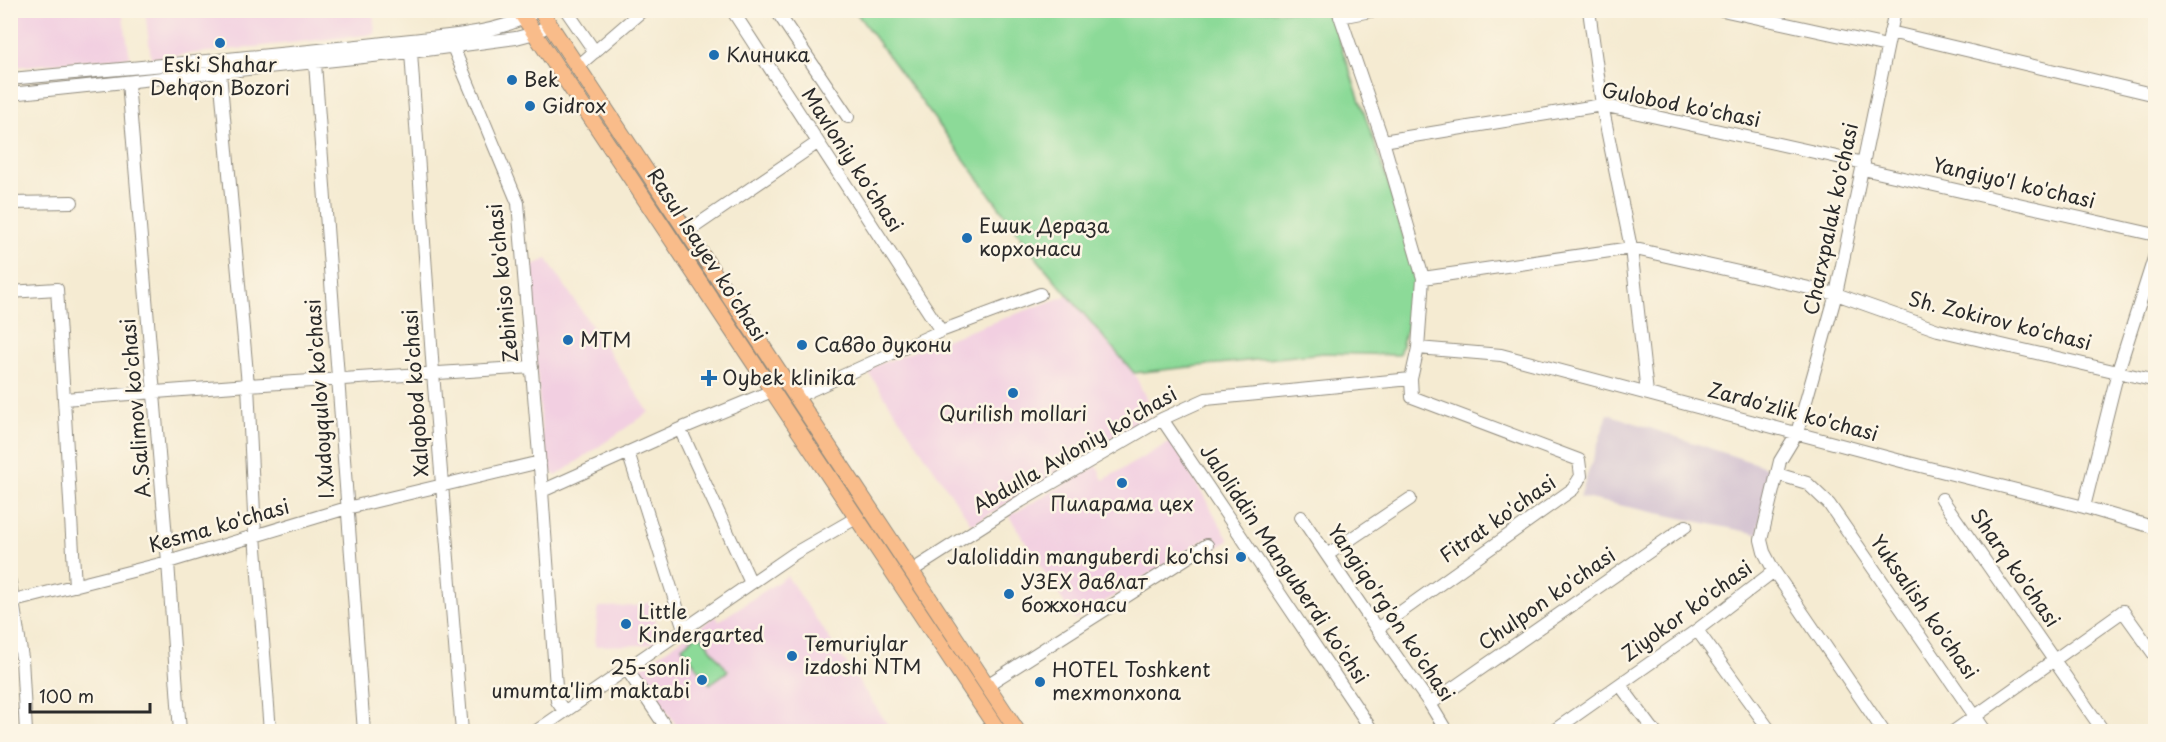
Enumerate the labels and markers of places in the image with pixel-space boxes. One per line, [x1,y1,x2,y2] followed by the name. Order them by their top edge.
[213,36,227,50] marker: Eski Shahar Dehqon Bozori
[726,39,810,69] place label: Клиника
[707,48,721,62] marker: Клиника
[150,49,290,102] place label: Eski Shahar Dehqon Bozori
[524,64,559,94] place label: Bek
[505,73,519,87] marker: Bek
[542,90,607,120] place label: Gidrox
[523,99,537,113] marker: Gidrox
[979,210,1110,263] place label: Ешик Дераза корхонаси
[960,231,974,245] marker: Ешик Дераза корхонаси
[580,324,631,354] place label: MTM
[814,329,952,359] place label: Савдо дукони
[561,333,575,347] marker: MTM
[795,338,809,352] marker: Савдо дукони
[722,362,856,392] place label: Oybek klinika
[700,369,718,387] marker: Oybek klinika
[1006,386,1020,400] marker: Qurilish mollari
[939,398,1087,428] place label: Qurilish mollari
[1115,476,1129,490] marker: Пиларама цех
[1050,488,1194,518] place label: Пиларама цех
[947,541,1229,571] place label: Jaloliddin manguberdi ko'chsi
[1234,550,1248,564] marker: Jaloliddin manguberdi ko'chsi
[1021,566,1149,619] place label: УЗЕХ давлат божхонаси
[1002,587,1016,601] marker: УЗЕХ давлат божхонаси
[638,596,764,649] place label: Little Kindergarted
[619,617,633,631] marker: Little Kindergarted
[804,628,921,681] place label: Temuriylar izdoshi NTM
[785,649,799,663] marker: Temuriylar izdoshi NTM
[491,652,690,705] place label: 25-sonli umumta'lim maktabi
[1052,654,1210,707] place label: HOTEL Toshkent mexmonxona
[695,673,709,687] marker: 25-sonli umumta'lim maktabi
[1033,675,1047,689] marker: HOTEL Toshkent mexmonxona

